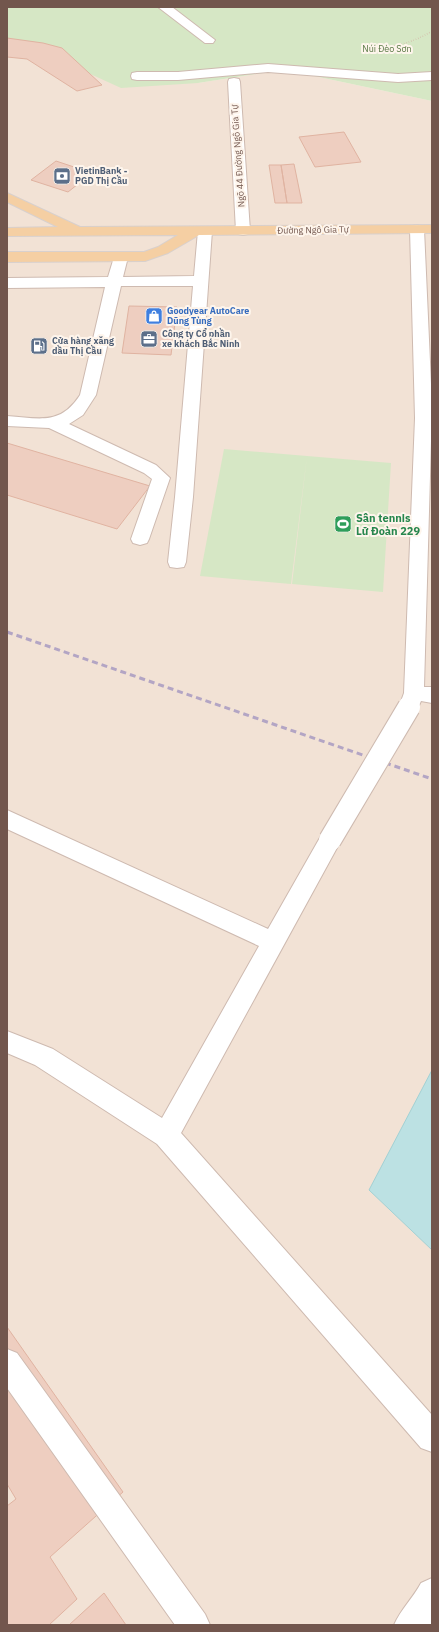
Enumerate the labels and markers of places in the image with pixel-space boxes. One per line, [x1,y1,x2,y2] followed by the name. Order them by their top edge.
[75,165,128,186] place label: VietinBank - PGD Thị Cầu
[52,166,72,186] bank icon: VietinBank - PGD Thị Cầu
[167,305,249,326] place label: Goodyear AutoCare Dũng Tùng
[144,306,164,326] shop icon: Goodyear AutoCare Dũng Tùng
[162,327,240,349] place label: Công ty Cổ phần xe khách Bắc Ninh
[139,329,159,349] office icon: Công ty Cổ phần xe khách Bắc Ninh
[52,335,114,356] place label: Cửa hàng xăng dầu Thị Cầu
[29,336,49,356] fuel station icon: Cửa hàng xăng dầu Thị Cầu
[356,511,420,538] place label: Sân tennis Lữ Đoàn 229
[333,514,353,534] sports icon: Sân tennis Lữ Đoàn 229

